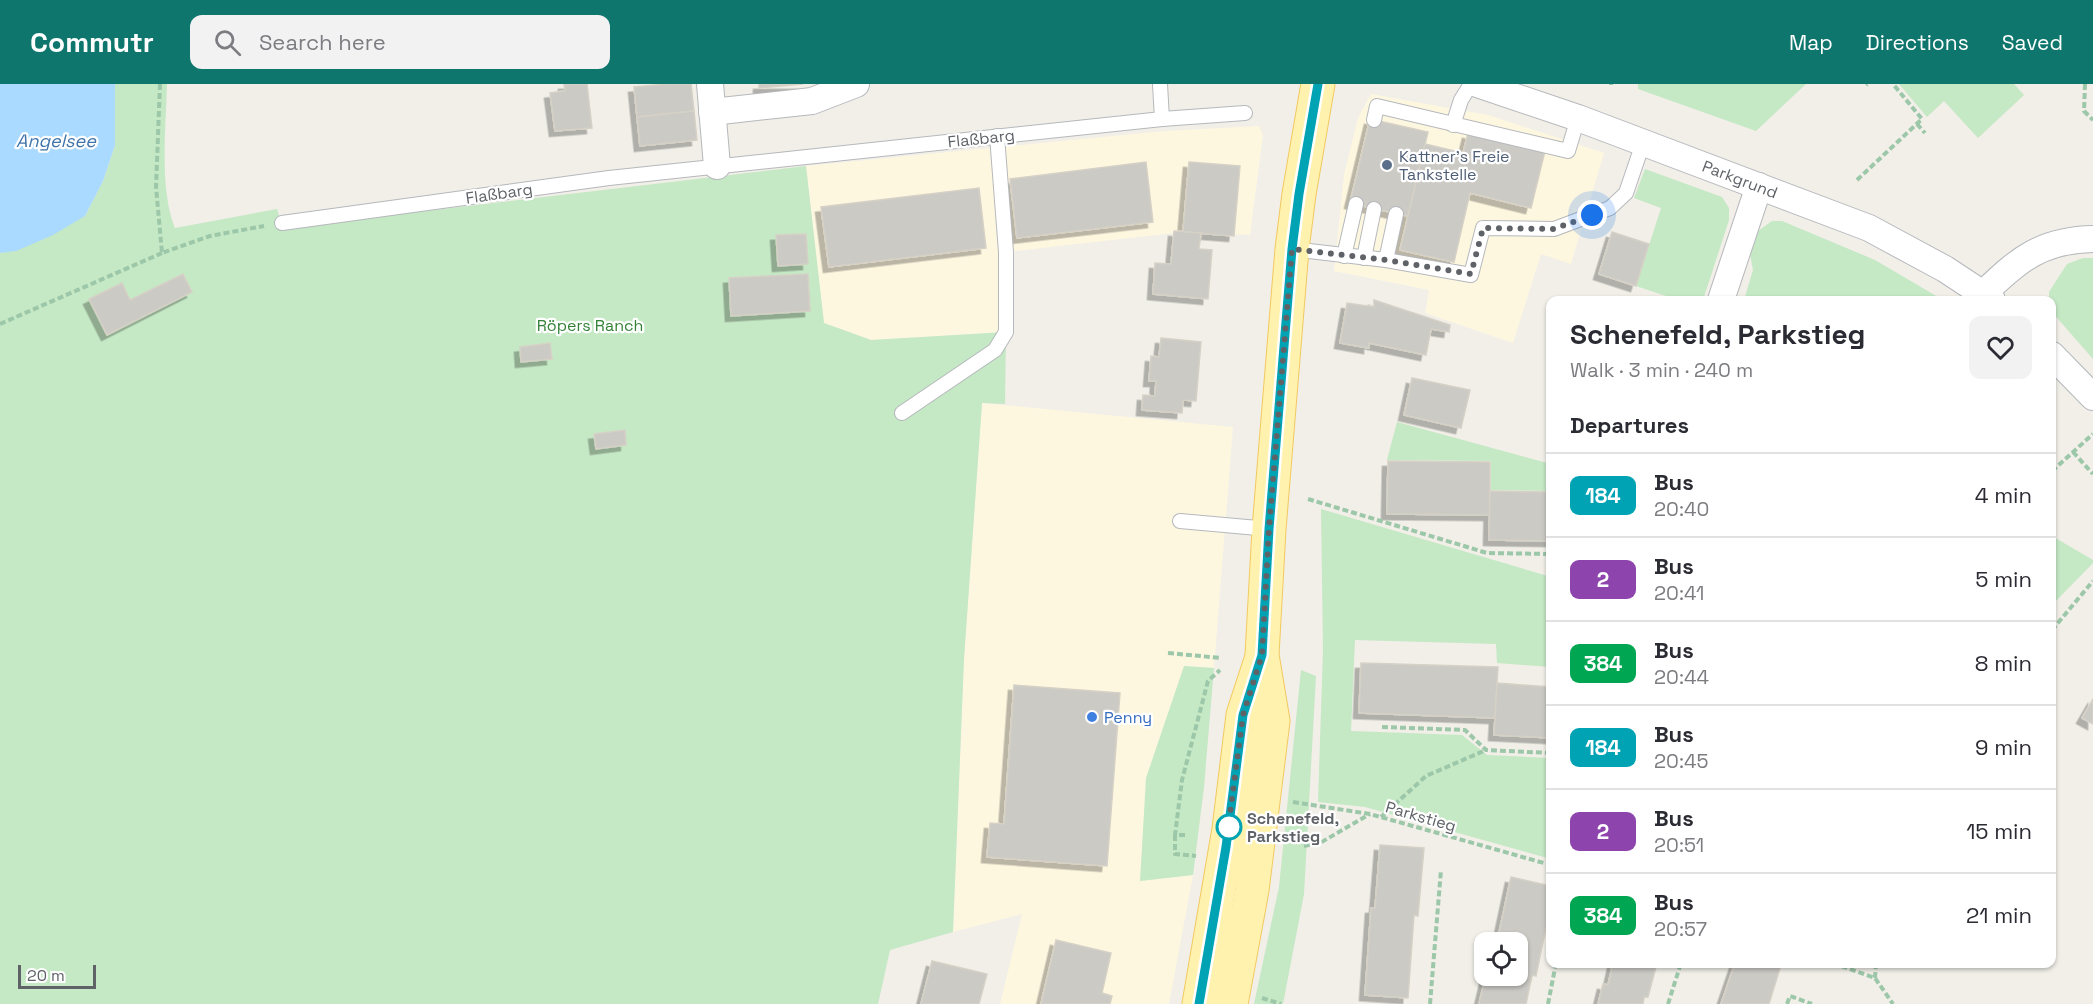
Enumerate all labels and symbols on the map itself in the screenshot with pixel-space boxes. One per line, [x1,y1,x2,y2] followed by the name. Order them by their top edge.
[946,125,1016,152] street label: Flaßbarg
[16,129,97,152] water label: Angelsee
[1399,146,1510,185] place label: Kattner's Freie Tankstelle
[1699,155,1780,203] street label: Parkgrund
[1380,158,1394,172] marker: Kattner's Freie Tankstelle
[464,178,534,209] street label: Flaßbarg
[1577,200,1607,230] your location
[537,315,643,336] park label: Röpers Ranch
[1104,707,1152,728] place label: Penny
[1085,710,1099,724] marker: Penny
[1383,796,1459,837] street label: Parkstieg
[1247,808,1339,847] place label: Schenefeld, Parkstieg
[1216,814,1242,840] marker: Schenefeld, Parkstieg
[18,962,96,990] scale bar

